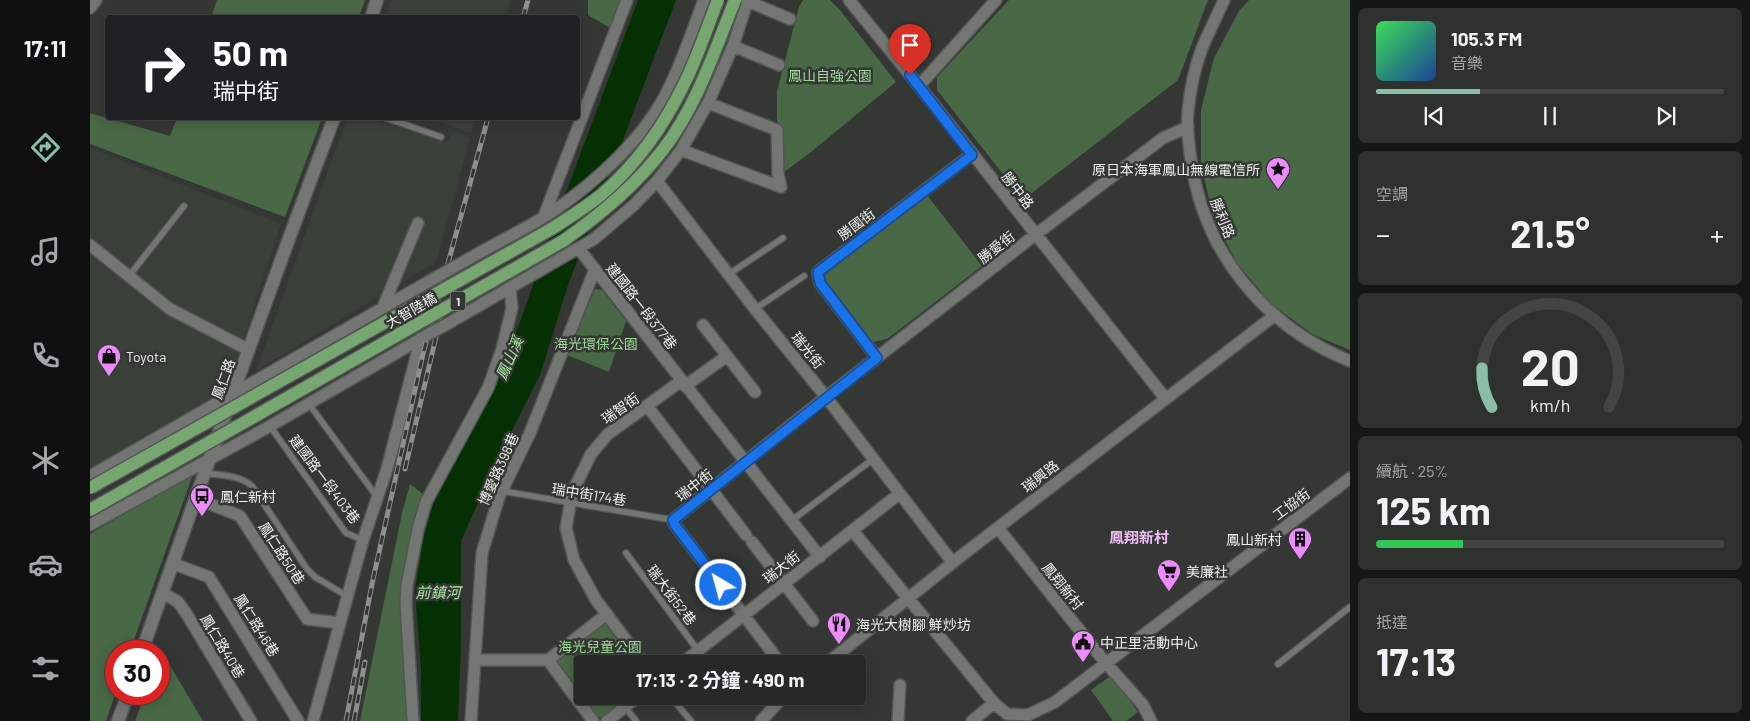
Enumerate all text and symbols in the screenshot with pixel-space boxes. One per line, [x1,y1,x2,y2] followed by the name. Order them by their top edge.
[889,24,931,75] pin
[1451,27,1522,50] text: 105.3 FM
[213,31,288,73] text: 50 m
[896,31,924,59] icon: arrive
[24,35,66,61] text: 17:11
[130,35,195,100] icon: right
[1451,53,1483,72] text: 音樂
[788,67,872,84] park label: 鳳山自強公園
[213,77,279,103] text: 瑞中街
[1420,102,1448,130] icon: previous
[1536,102,1564,130] icon: pause
[1652,102,1680,130] icon: next
[28,130,63,165] icon: directions
[1265,156,1291,190] place icon: 原日本海軍鳳山無線電信所
[1092,161,1260,178] place label: 原日本海軍鳳山無線電信所
[998,168,1038,212] street label: 勝中路
[1376,184,1408,203] text: 空調
[1207,195,1239,241] street label: 勝利路
[834,205,878,243] street label: 勝國街
[1510,210,1590,256] text: 21.5°
[1376,217,1390,251] text: −
[1710,217,1724,251] text: +
[974,227,1018,267] street label: 勝愛街
[28,234,63,269] icon: music
[603,260,681,352] street label: 建國路一段377巷
[383,289,439,331] street label: 大智陸橋
[450,292,466,310] road number: 1
[788,328,828,372] street label: 瑞光街
[492,332,527,382] water label: 鳳山溪
[1521,334,1579,396] text: 20
[554,335,638,352] park label: 海光環保公園
[28,338,63,373] icon: phone
[96,343,122,377] shop icon: Toyota
[126,348,166,365] place label: Toyota
[208,356,238,402] street label: 鳳仁路
[598,389,642,427] street label: 瑞智街
[1530,394,1570,416] text: km/h
[474,430,522,508] street label: 博愛路398巷
[286,431,364,527] street label: 建國路一段403巷
[28,443,63,478] icon: climate
[1018,456,1062,496] street label: 瑞興路
[1376,461,1448,480] text: 續航 · 25%
[672,465,716,505] street label: 瑞中街
[551,480,627,508] street label: 瑞中街174巷
[189,483,215,517] bus stop icon: 鳳仁新村
[1269,485,1313,523] street label: 工協街
[1376,487,1491,533] text: 125 km
[220,488,276,505] place label: 鳳仁新村
[256,519,308,587] street label: 鳳仁路50巷
[1287,526,1313,560] building icon: 鳳山新村
[1109,528,1169,546] district label: 鳳翔新村
[1226,531,1282,548] place label: 鳳山新村
[28,547,63,582] icon: car
[759,547,803,587] street label: 瑞大街
[694,558,746,610] position arrow
[1156,558,1182,592] supermarket icon: 美廉社
[1039,559,1087,613] street label: 鳳翔新村
[644,562,700,628] street label: 瑞大街52巷
[1186,563,1228,580] place label: 美廉社
[415,583,463,601] water label: 前鎮河
[231,590,283,660] street label: 鳳仁路46巷
[197,611,249,681] street label: 鳳仁路40巷
[826,611,852,645] restaurant icon: 海光大樹腳 鮮炒坊
[1376,612,1408,631] text: 抵達
[856,616,971,633] place label: 海光大樹腳 鮮炒坊
[1070,629,1096,663] public building icon: 中正里活動中心
[1100,634,1198,651] place label: 中正里活動中心
[558,638,642,655] park label: 海光兒童公園
[1376,638,1456,684] text: 17:13
[105,640,170,705] speed limit sign: 30
[28,651,63,686] icon: filters
[636,668,804,691] text: 17:13 · 2 分鐘 · 490 m

